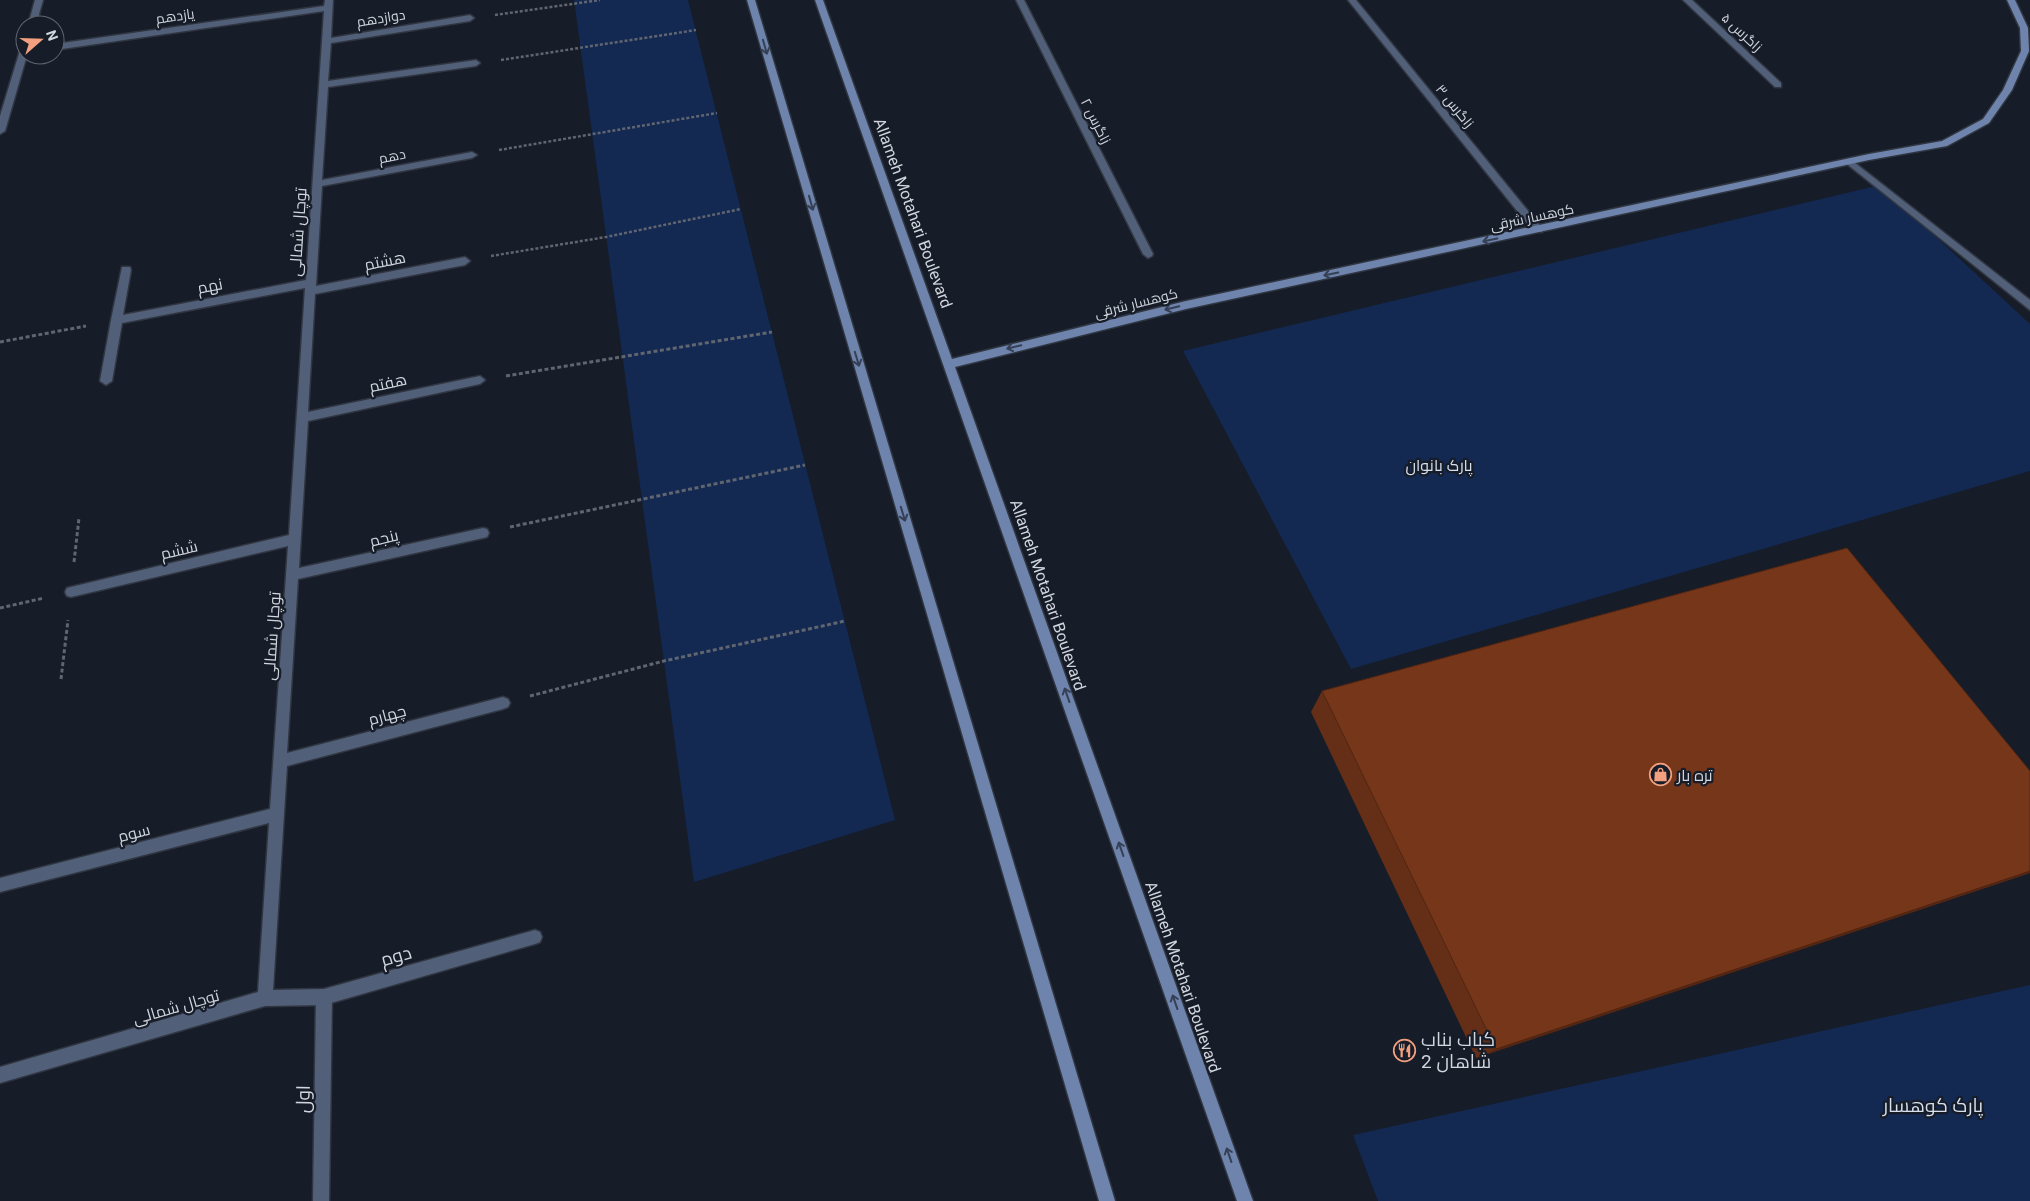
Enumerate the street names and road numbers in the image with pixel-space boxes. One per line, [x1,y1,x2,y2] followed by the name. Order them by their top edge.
[155,5,196,29] street label: یازدهم
[356,6,407,32] street label: دوازدهم
[1719,9,1765,55] street label: زاگرس ۵
[1433,81,1477,131] street label: زاگرس ۳
[1078,96,1114,146] street label: زاگرس ۲
[870,115,956,311] street label: Allameh Motahari Boulevard
[377,146,407,168] street label: دهم
[285,186,313,277] street label: توچال شمالی
[1489,200,1575,234] street label: کوهسار شرقی
[363,248,408,276] street label: هشتم
[196,274,225,300] street label: نهم
[1093,285,1179,321] street label: کوهسار شرقی
[367,370,409,398] street label: هفتم
[1006,497,1090,693] street label: Allameh Motahari Boulevard
[368,525,402,552] street label: پنجم
[159,537,200,565] street label: ششم
[259,590,287,681] street label: توچال شمالی
[366,701,409,731] street label: چهارم
[116,820,153,848] street label: سوم
[1141,879,1225,1075] street label: Allameh Motahari Boulevard
[378,941,415,973] street label: دوم
[131,985,223,1030] street label: توچال شمالی
[291,1085,315,1113] street label: اول

